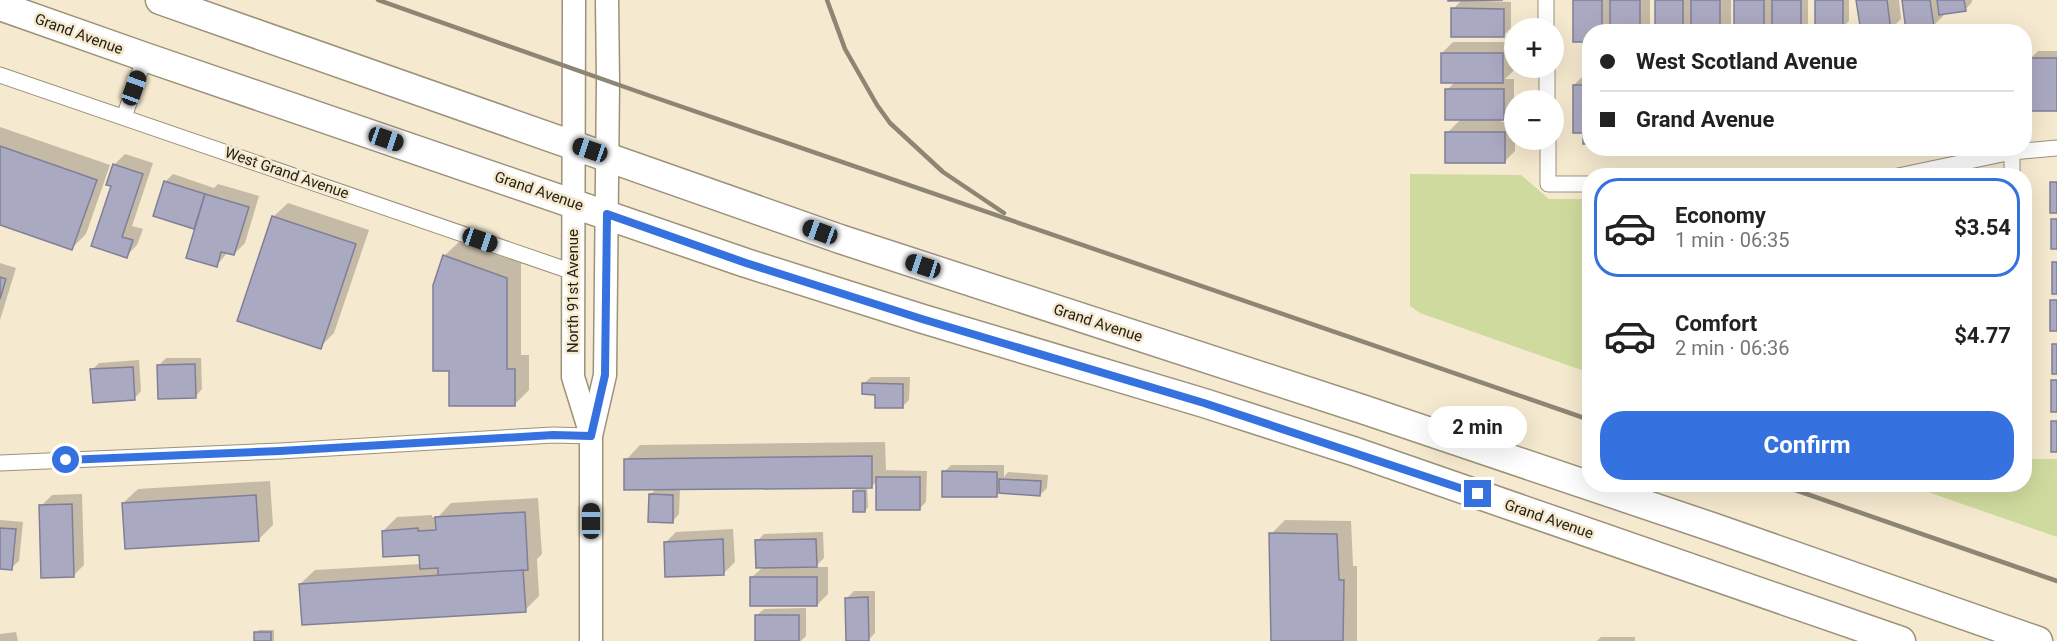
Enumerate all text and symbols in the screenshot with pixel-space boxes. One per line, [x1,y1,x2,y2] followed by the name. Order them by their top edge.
[32,10,126,58] street label: Grand Avenue
[1504,18,1564,150] map controls
[1504,18,1564,78] button: +
[1636,49,1857,74] text: West Scotland Avenue
[119,68,149,108] car
[1504,90,1564,150] button: −
[1636,107,1774,132] text: Grand Avenue
[366,125,406,153] car
[570,136,610,164] car
[223,143,351,203] street label: West Grand Avenue
[492,167,586,215] street label: Grand Avenue
[1603,201,1657,255] icon: car
[1675,203,1766,228] text: Economy
[1954,215,2011,240] text: $3.54
[800,217,840,247] car
[460,226,500,254] car
[1675,228,1790,252] text: 1 min · 06:35
[564,229,582,353] street label: North 91st Avenue
[903,252,943,280] car
[1051,300,1145,346] street label: Grand Avenue
[1603,309,1657,363] icon: car
[1675,311,1757,336] text: Comfort
[1954,323,2011,348] text: $4.77
[1675,336,1790,360] text: 2 min · 06:36
[1428,407,1528,449] callout: 2 min
[1600,411,2014,480] button: Confirm
[1452,415,1503,439] text: 2 min
[52,446,79,473] route start
[1464,480,1491,507] route end
[1502,495,1596,543] street label: Grand Avenue
[582,503,600,539] car

